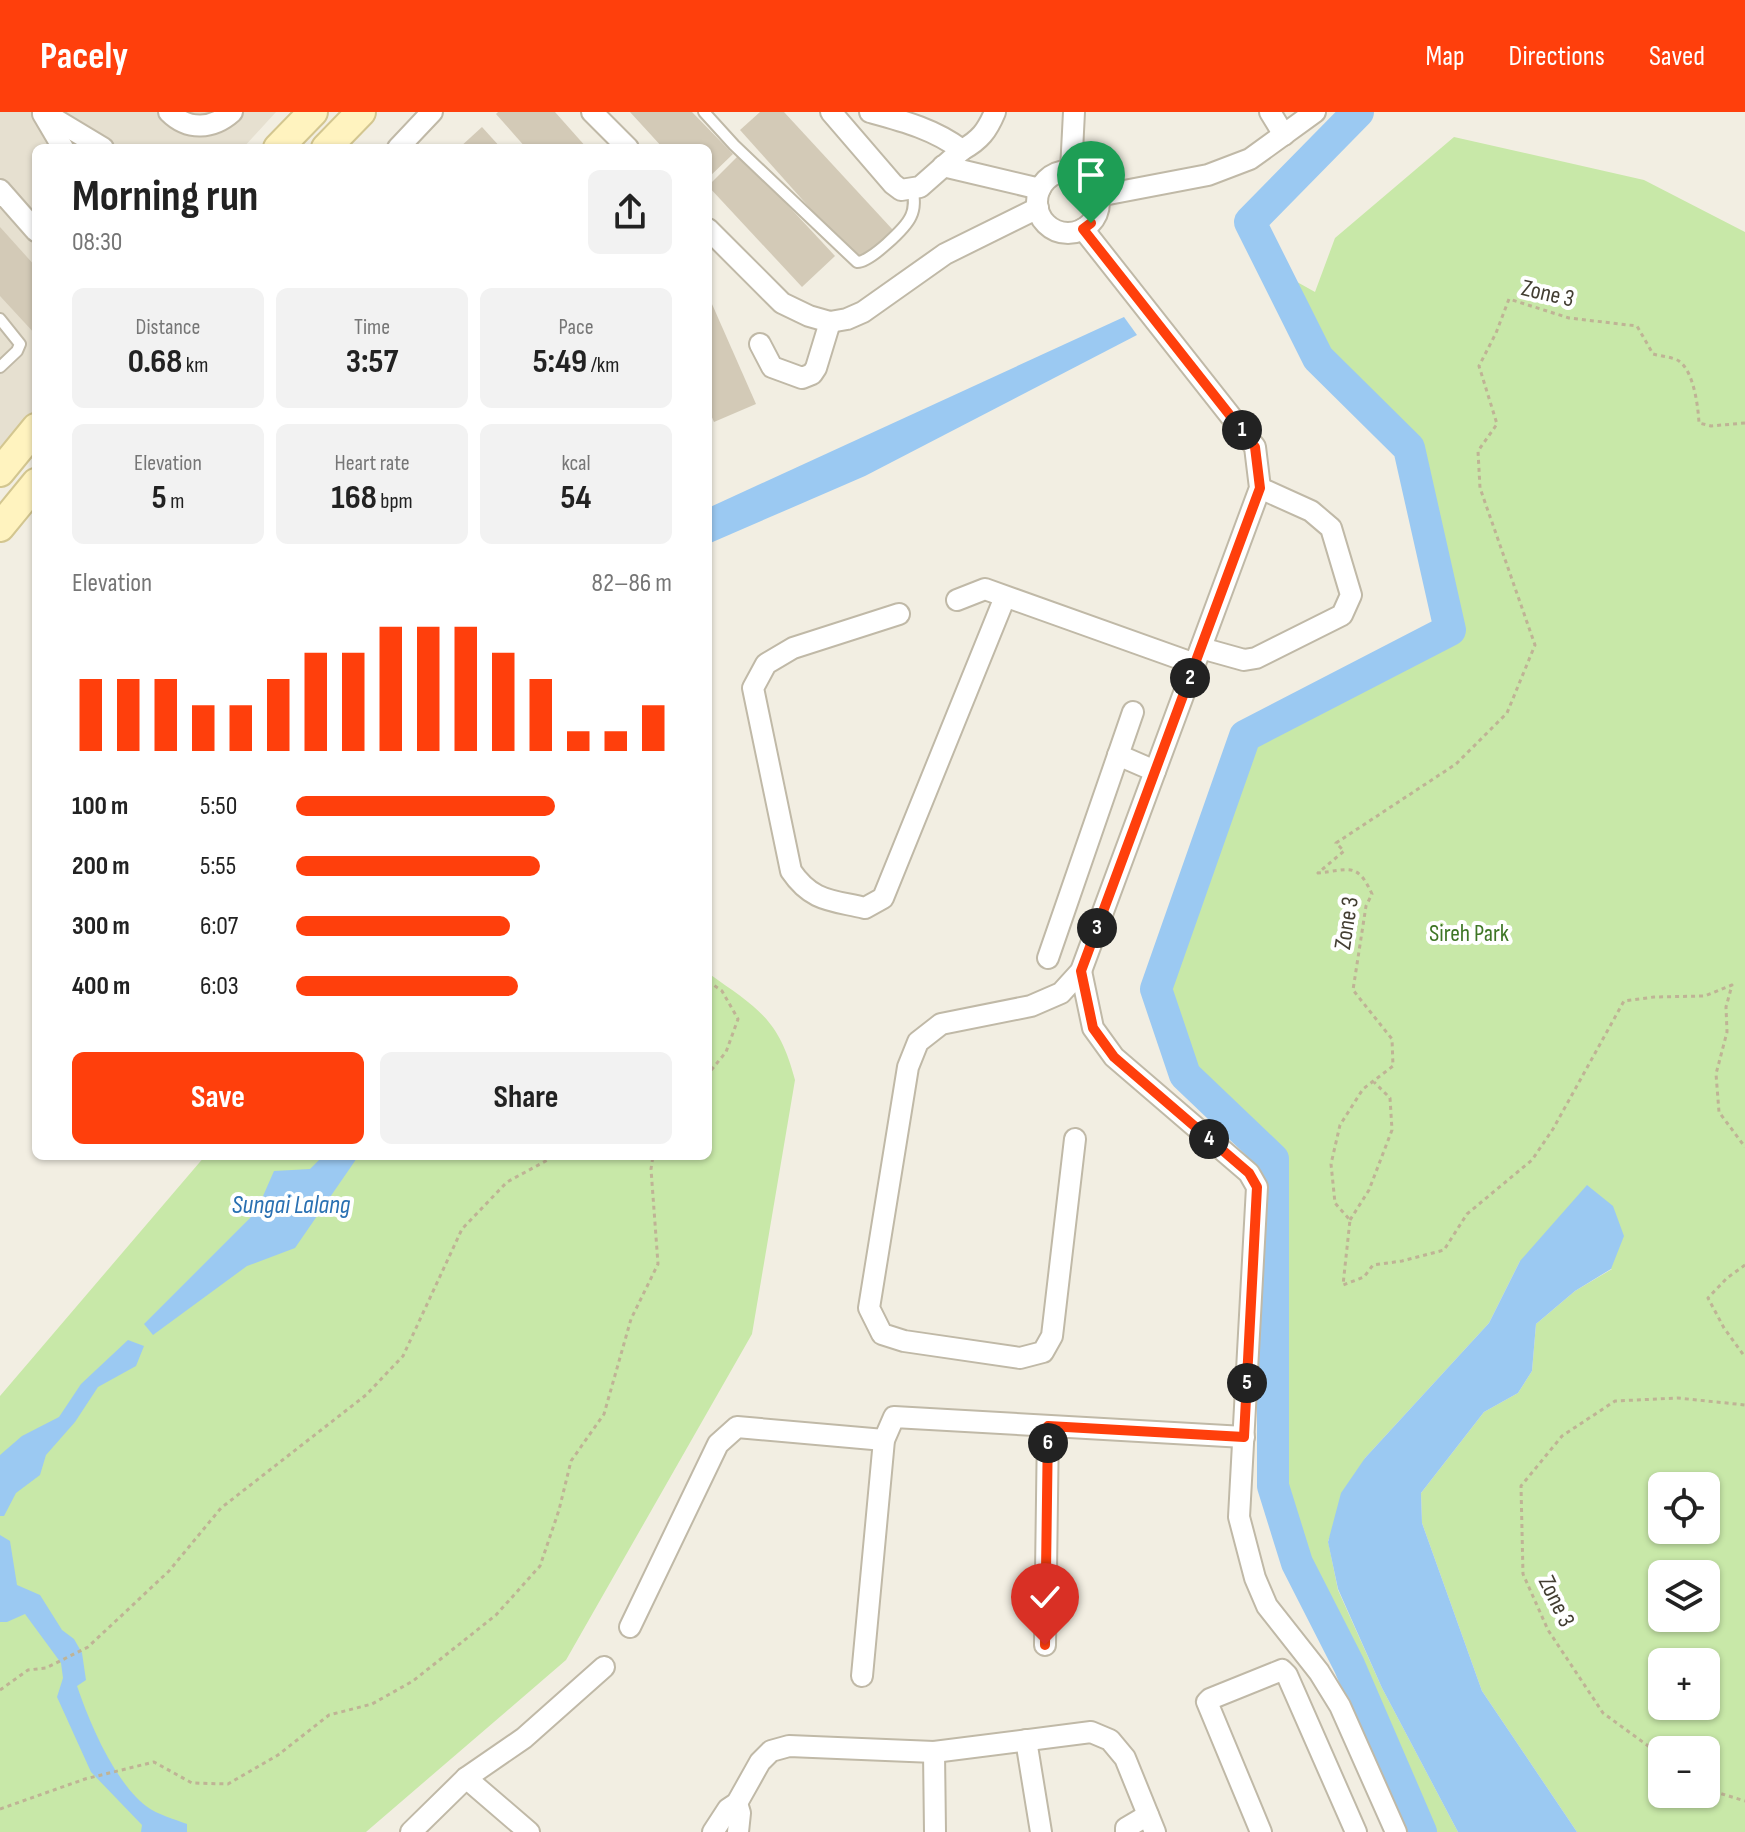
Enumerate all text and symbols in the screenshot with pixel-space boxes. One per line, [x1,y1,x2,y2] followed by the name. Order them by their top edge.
[40,34,128,79] text: Pacely
[1426,40,1465,73] text: Map
[1509,40,1605,73] text: Directions
[1649,40,1705,73] text: Saved
[1057,141,1125,223] pin
[1069,153,1113,197] icon: arrive
[72,170,258,223] text: Morning run
[588,170,672,254] button: share
[72,227,122,258] text: 08:30
[1519,273,1577,314] street label: Zone 3
[136,314,200,341] text: Distance
[354,314,390,341] text: Time
[558,314,594,341] text: Pace
[128,341,182,382] text: 0.68
[346,341,398,382] text: 3:57
[533,341,587,382] text: 5:49
[182,352,208,379] text: km
[587,352,619,379] text: /km
[1222,410,1262,450] pin: 1
[1238,416,1246,443] text: 1
[134,450,202,477] text: Elevation
[334,450,410,477] text: Heart rate
[561,450,591,477] text: kcal
[152,477,167,518] text: 5
[331,477,377,518] text: 168
[561,477,591,518] text: 54
[167,488,184,515] text: m
[377,488,413,515] text: bpm
[72,568,152,599] text: Elevation
[591,568,672,599] text: 82–86 m
[1170,658,1210,698] pin: 2
[1185,664,1195,691] text: 2
[72,791,128,822] text: 100 m
[200,791,237,822] text: 5:50
[72,851,129,882] text: 200 m
[200,851,236,882] text: 5:55
[1328,895,1365,952] street label: Zone 3
[1077,908,1117,948] pin: 3
[72,911,130,942] text: 300 m
[200,911,238,942] text: 6:07
[1092,914,1102,941] text: 3
[1429,919,1509,948] park label: Sireh Park
[72,971,130,1002] text: 400 m
[200,971,239,1002] text: 6:03
[72,1052,364,1144] button: Save
[380,1052,672,1144] button: Share
[1189,1119,1229,1159] pin: 4
[1204,1125,1214,1152] text: 4
[232,1190,351,1221] water label: Sungai Lalang
[1227,1363,1267,1403] pin: 5
[1242,1369,1252,1396] text: 5
[1028,1423,1068,1463] pin: 6
[1043,1429,1053,1456] text: 6
[1648,1472,1720,1808] map controls
[1648,1472,1720,1544] button: locate
[1648,1560,1720,1632] button: layers
[1011,1563,1079,1645] pin
[1532,1571,1581,1631] street label: Zone 3
[1023,1575,1067,1619] icon: check
[1648,1648,1720,1720] button: +
[1648,1736,1720,1808] button: −

